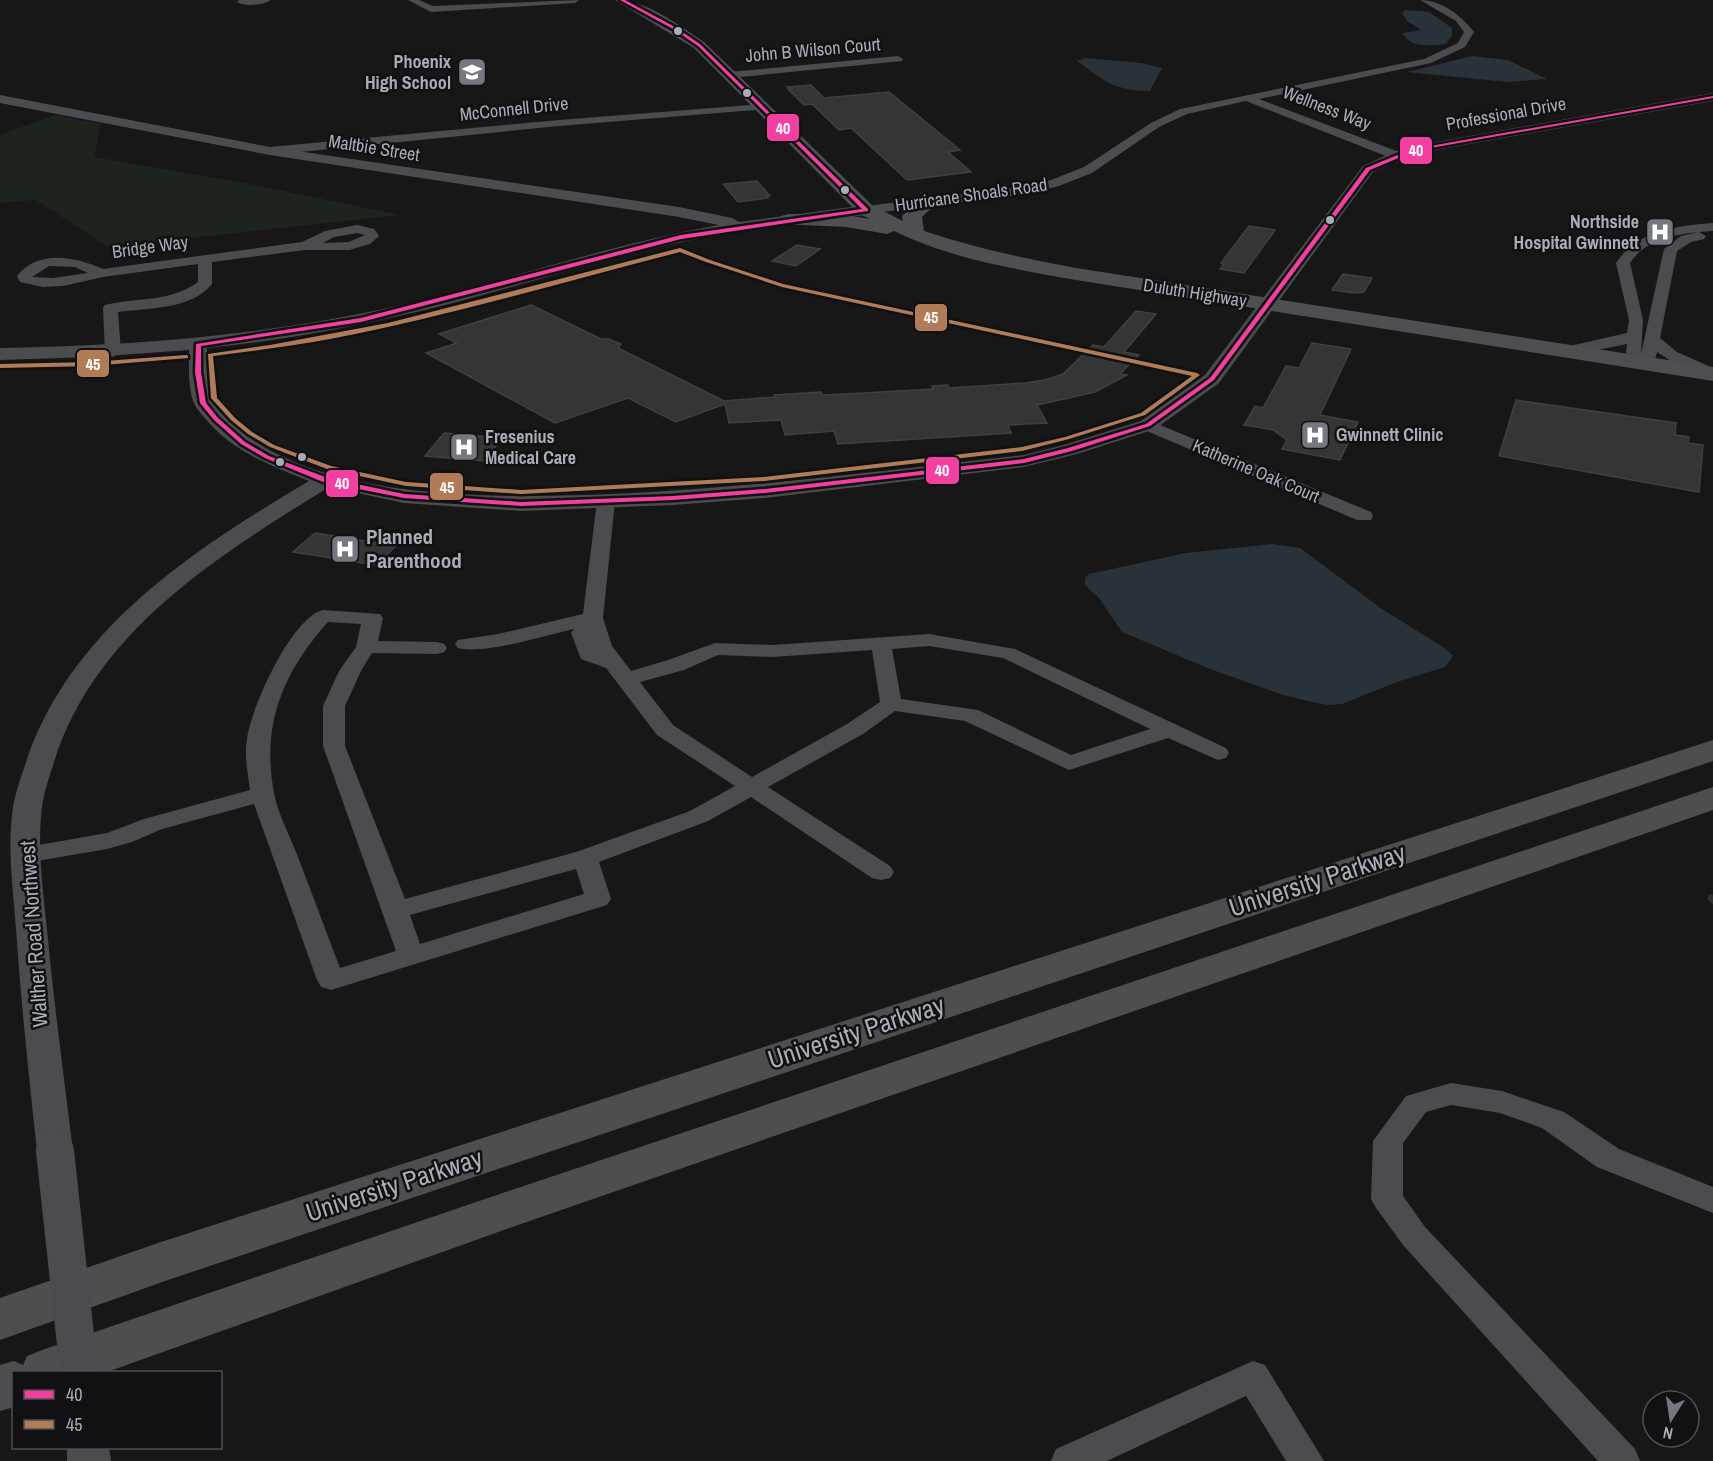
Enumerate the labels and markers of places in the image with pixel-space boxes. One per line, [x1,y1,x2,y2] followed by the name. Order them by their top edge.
[672,25,684,37] unlabelled marker
[365,49,452,95] place label: Phoenix High School
[456,56,488,88] school or university icon: Phoenix High School
[741,87,753,99] unlabelled marker
[839,184,851,196] unlabelled marker
[1514,209,1639,255] place label: Northside Hospital Gwinnett
[1324,214,1336,226] unlabelled marker
[1644,216,1676,248] hospital icon: Northside Hospital Gwinnett
[1299,419,1331,451] hospital icon: Gwinnett Clinic
[1336,422,1443,447] place label: Gwinnett Clinic
[485,424,576,470] place label: Fresenius Medical Care
[448,431,480,463] hospital icon: Fresenius Medical Care
[296,451,308,463] unlabelled marker
[274,456,286,468] unlabelled marker
[366,522,462,575] place label: Planned Parenthood
[329,533,361,565] hospital icon: Planned Parenthood

